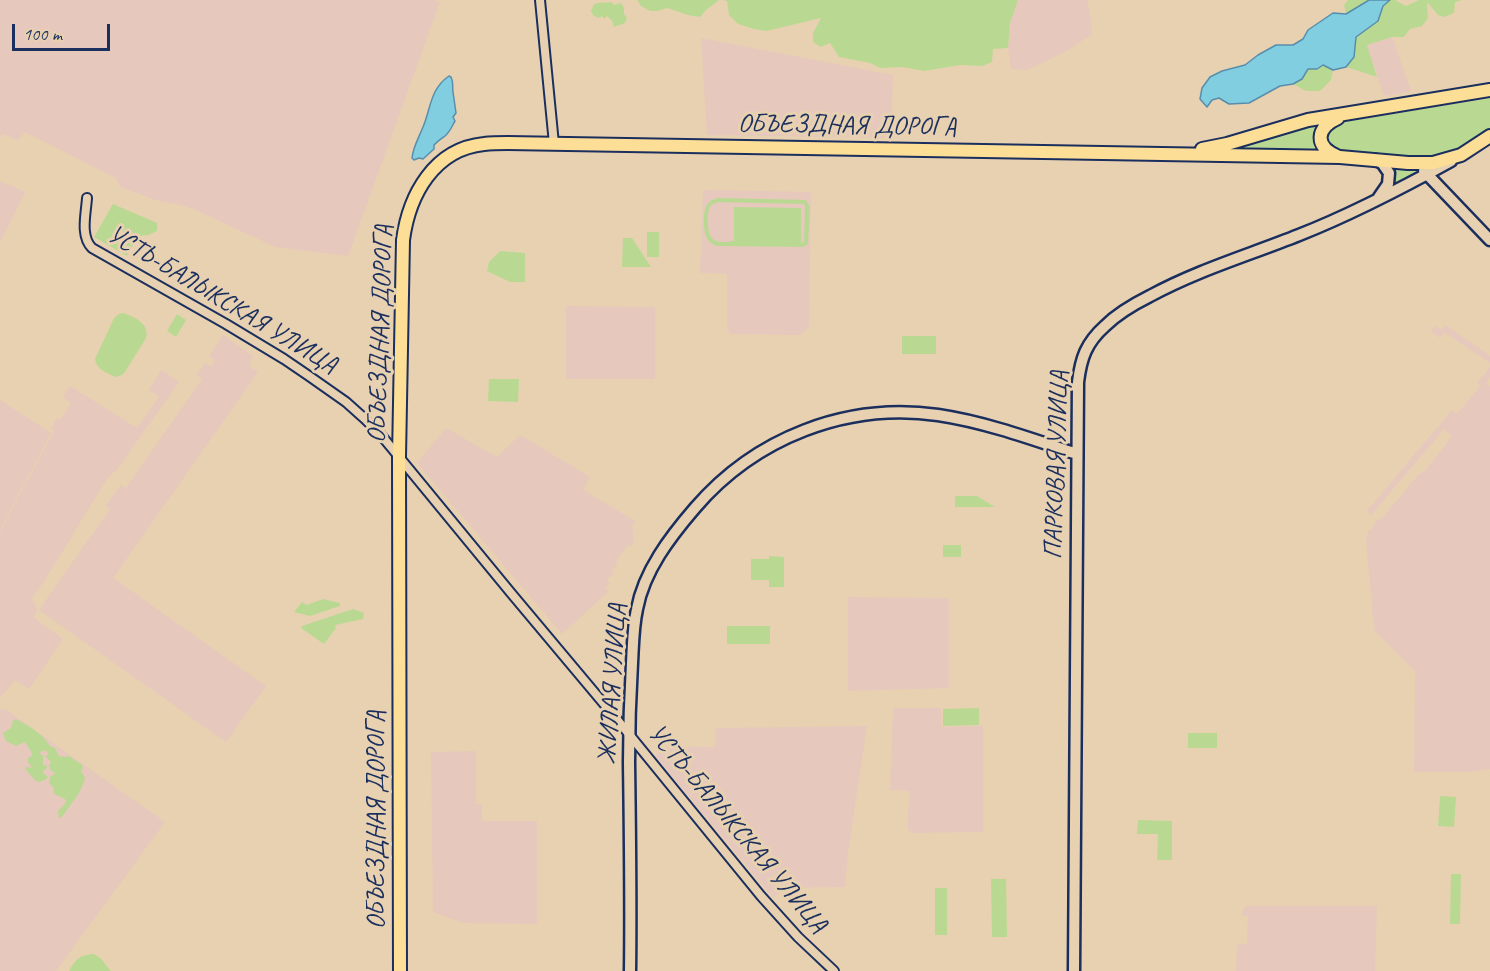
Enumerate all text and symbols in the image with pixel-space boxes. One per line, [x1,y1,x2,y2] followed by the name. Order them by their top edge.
[15,12,112,50] scale bar
[23,23,62,45] text: 100 m
[738,108,956,144] street label: ОБЪЕЗДНАЯ ДОРОГА
[101,219,343,381] street label: УСТЬ-БАЛЫКСКАЯ УЛИЦА
[362,224,400,444] street label: ОБЪЕЗДНАЯ ДОРОГА
[1038,370,1076,560] street label: ПАРКОВАЯ УЛИЦА
[592,603,634,765] street label: ЖИЛАЯ УЛИЦА
[361,711,393,929] street label: ОБЪЕЗДНАЯ ДОРОГА
[641,718,833,940] street label: УСТЬ-БАЛЫКСКАЯ УЛИЦА

